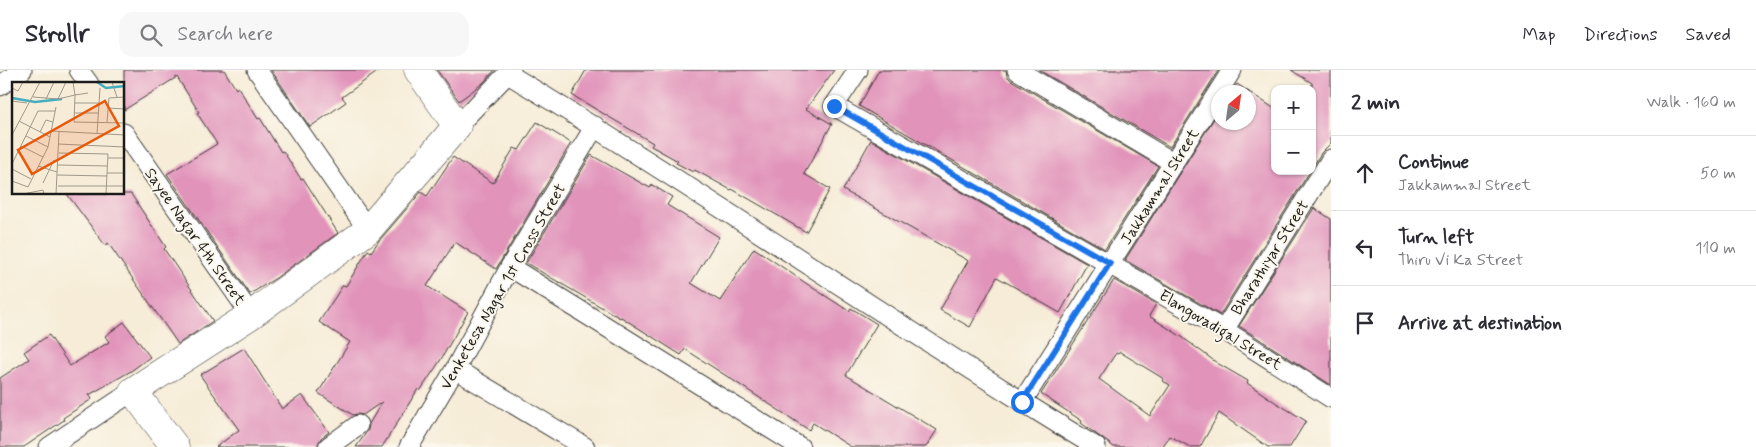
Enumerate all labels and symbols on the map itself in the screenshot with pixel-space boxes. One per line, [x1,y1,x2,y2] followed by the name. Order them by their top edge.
[12,82,125,195] inset map
[1211,85,1256,130] north arrow
[823,95,846,118] route end
[1116,124,1205,249] street label: Jakkammal Street
[139,164,251,311] street label: Sayee Nagar 4th Street
[436,179,571,394] street label: Venketesa Nagar 1st Cross Street
[1227,196,1314,319] street label: Bharathiyar Street
[1154,285,1286,377] street label: Elangovadigal Street
[1011,391,1034,414] route start

